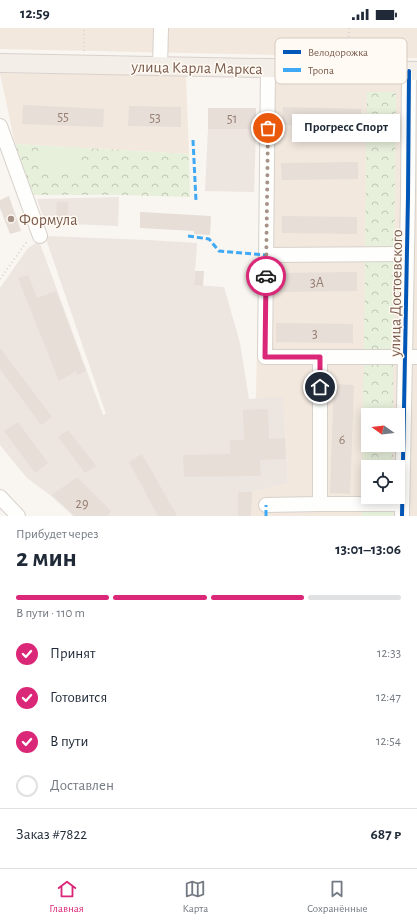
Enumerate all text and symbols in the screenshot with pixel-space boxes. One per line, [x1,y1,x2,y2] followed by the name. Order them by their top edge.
[20,6,50,21] text: 12:59
[275,38,407,84] legend
[308,47,368,58] text: Велодорожка
[130,59,263,78] street label: улица Карла Маркса
[308,65,334,76] text: Тропа
[57,110,69,124] house number: 55
[149,111,161,125] house number: 53
[251,111,285,145] pin
[227,112,237,126] house number: 51
[292,114,400,142] callout: Прогресс Спорт
[257,117,279,139] icon: bag
[304,121,388,134] text: Прогресс Спорт
[19,212,78,229] place label: Формула
[6,214,16,224] marker: Формула
[387,229,406,358] street label: улица Достоевского
[246,256,286,296] courier
[255,265,277,287] icon: car
[310,276,324,290] house number: 3А
[312,327,318,341] house number: 3
[303,370,337,404] pin
[309,376,331,398] icon: home
[361,408,405,452] north arrow
[361,408,405,504] map controls
[339,433,345,447] house number: 6
[361,460,405,504] button: locate
[76,497,88,511] house number: 29
[16,528,98,541] text: Прибудет через
[335,542,401,557] text: 13:01–13:06
[16,545,77,571] text: 2 мин
[16,607,85,620] text: В пути · 110 m
[16,643,38,665] icon: check
[50,646,95,661] text: Принят
[377,647,401,660] text: 12:33
[16,687,38,709] icon: check
[50,690,107,705] text: Готовится
[376,691,401,704] text: 12:47
[16,731,38,753] icon: check
[50,734,88,749] text: В пути
[376,735,401,748] text: 12:54
[50,778,114,793] text: Доставлен
[16,827,87,842] text: Заказ #7822
[371,827,401,842] text: 687 ₽
[49,878,84,915] tab: Главная
[182,878,208,915] tab: Карта
[307,878,368,915] tab: Сохранённые

